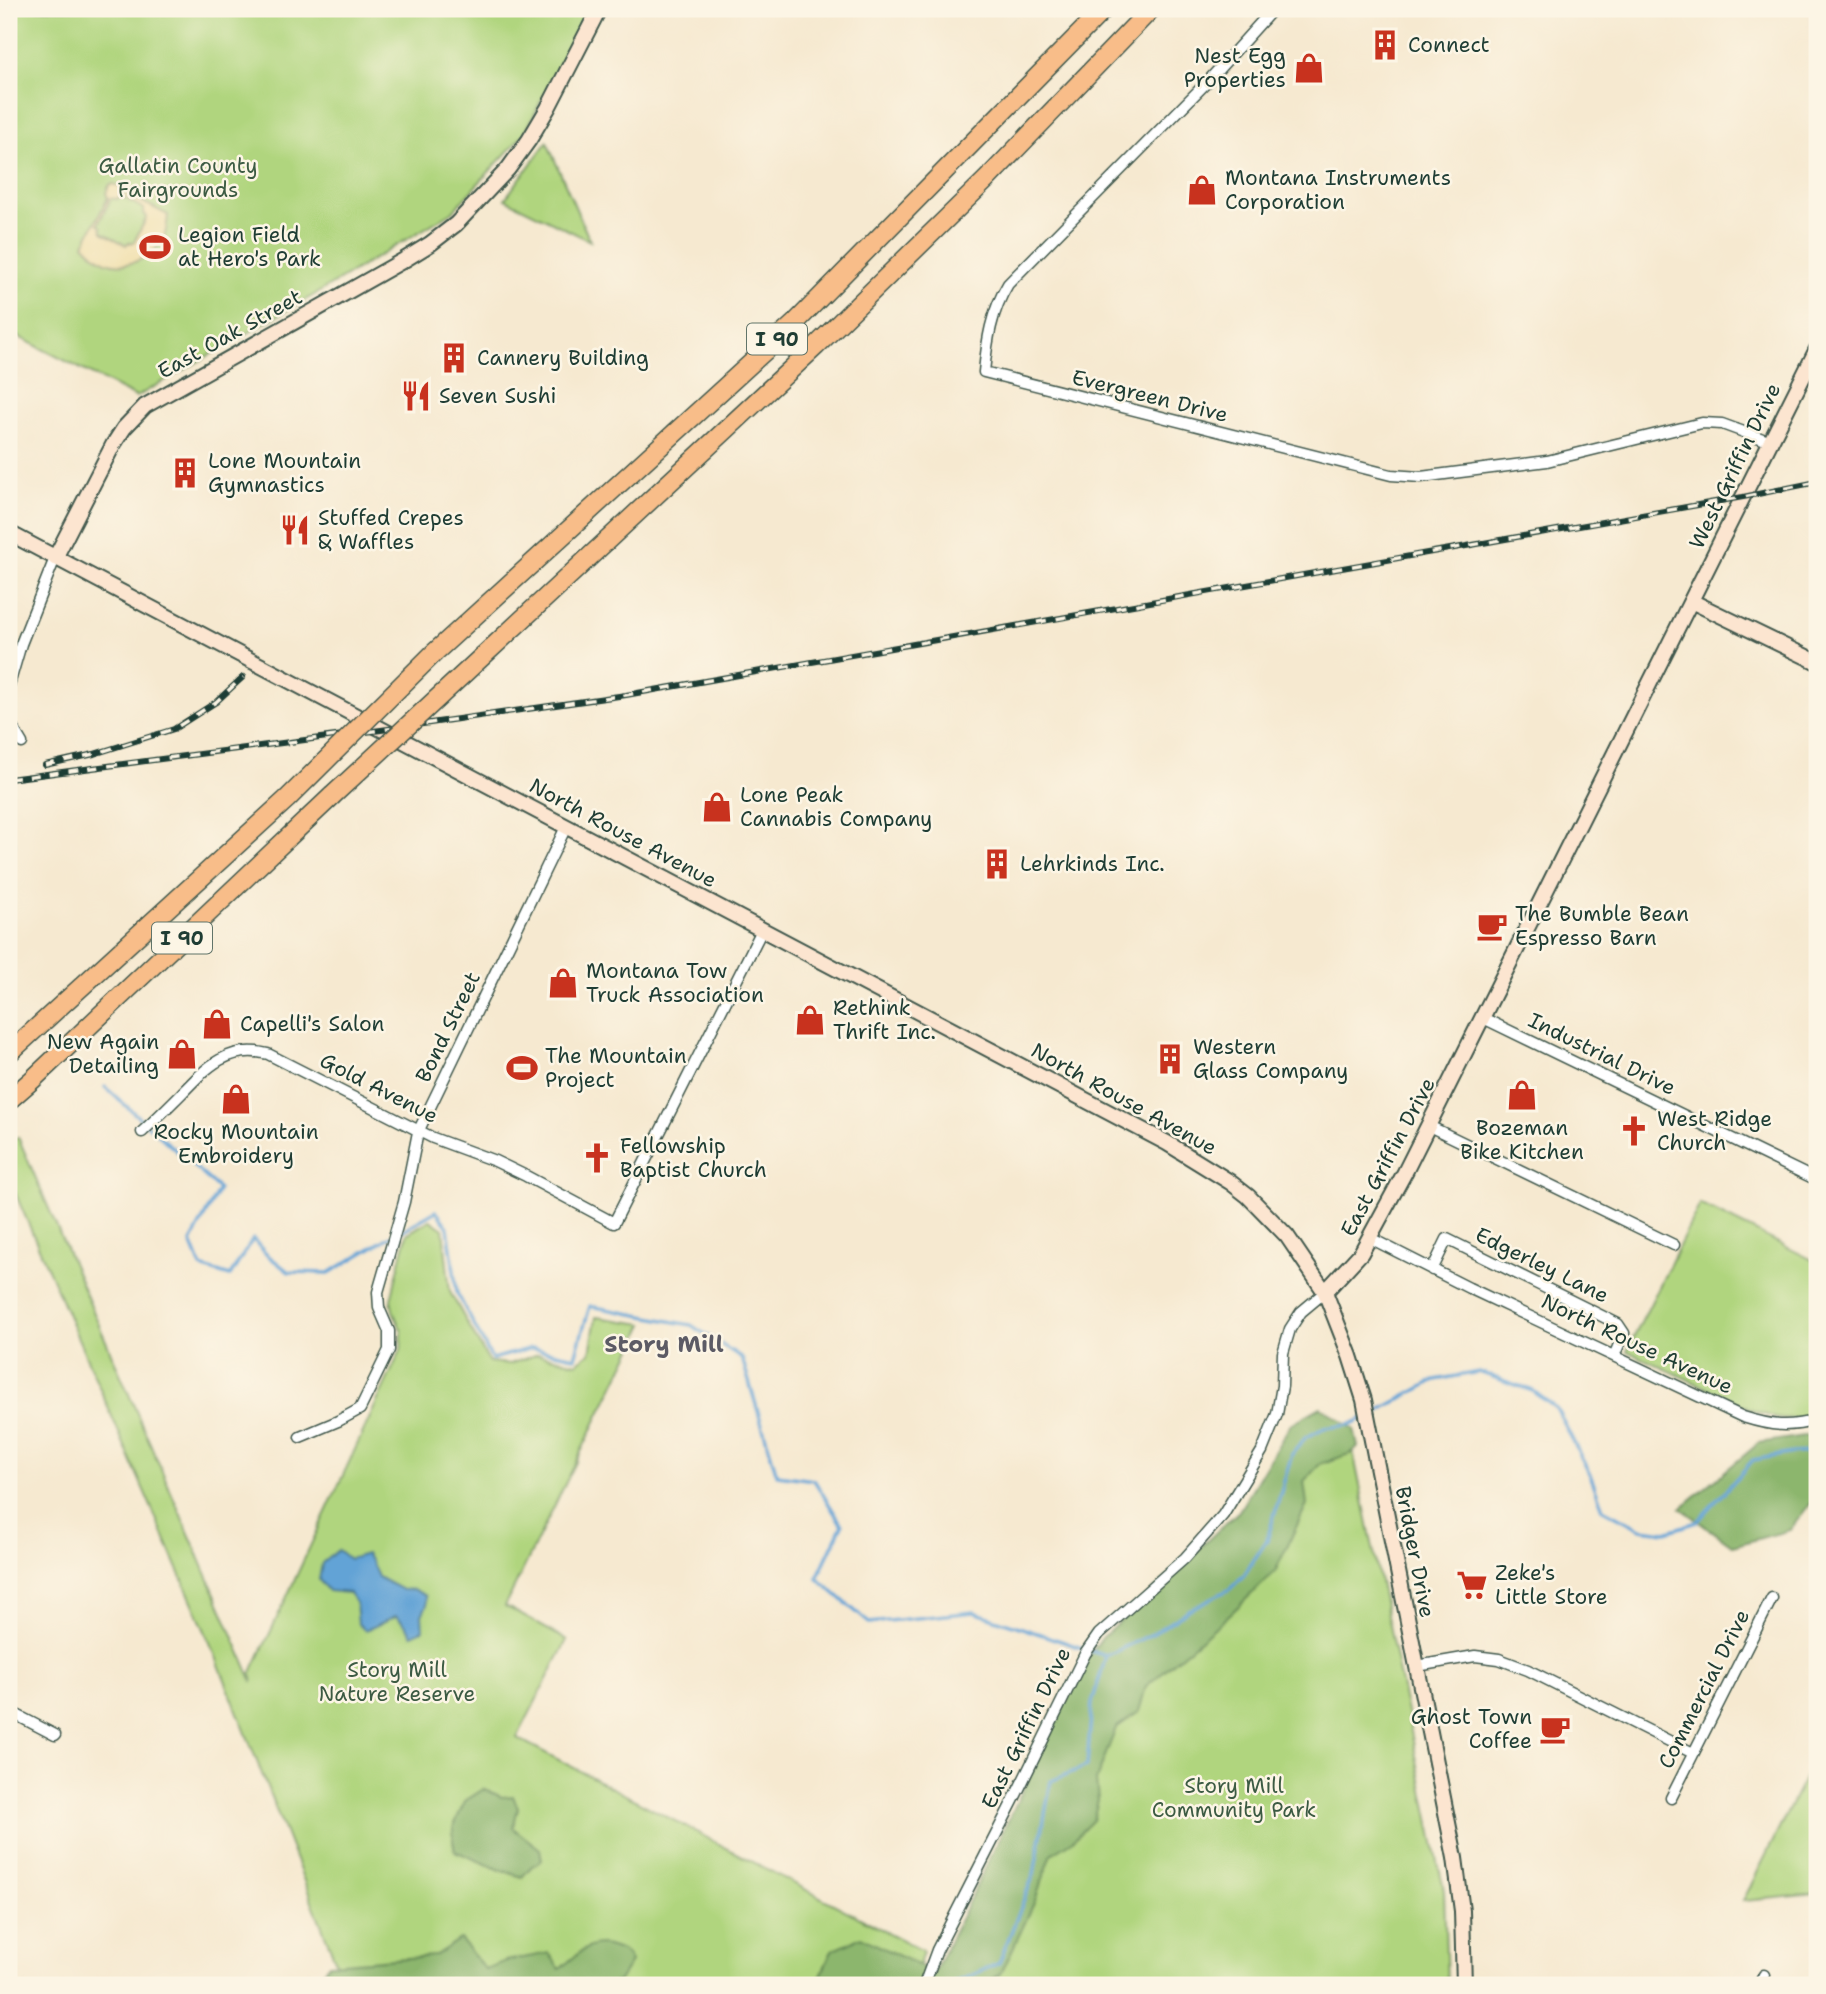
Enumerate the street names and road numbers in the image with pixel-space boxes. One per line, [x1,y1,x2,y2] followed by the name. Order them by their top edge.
[153,283,307,385] street label: East Oak Street
[747,324,807,354] road number: I 90
[1069,363,1231,429] street label: Evergreen Drive
[1683,378,1787,554] street label: West Griffin Drive
[524,772,722,894] street label: North Rouse Avenue
[152,922,212,954] road number: I 90
[409,967,487,1087] street label: Bond Street
[1524,1006,1680,1102] street label: Industrial Drive
[1026,1036,1222,1162] street label: North Rouse Avenue
[315,1046,443,1130] street label: Gold Avenue
[1334,1073,1442,1241] street label: East Griffin Drive
[1471,1221,1613,1309] street label: Edgerley Lane
[1537,1287,1737,1401] street label: North Rouse Avenue
[1389,1484,1441,1620] street label: Bridger Drive
[1652,1605,1756,1773] street label: Commercial Drive
[975,1643,1077,1813] street label: East Griffin Drive

